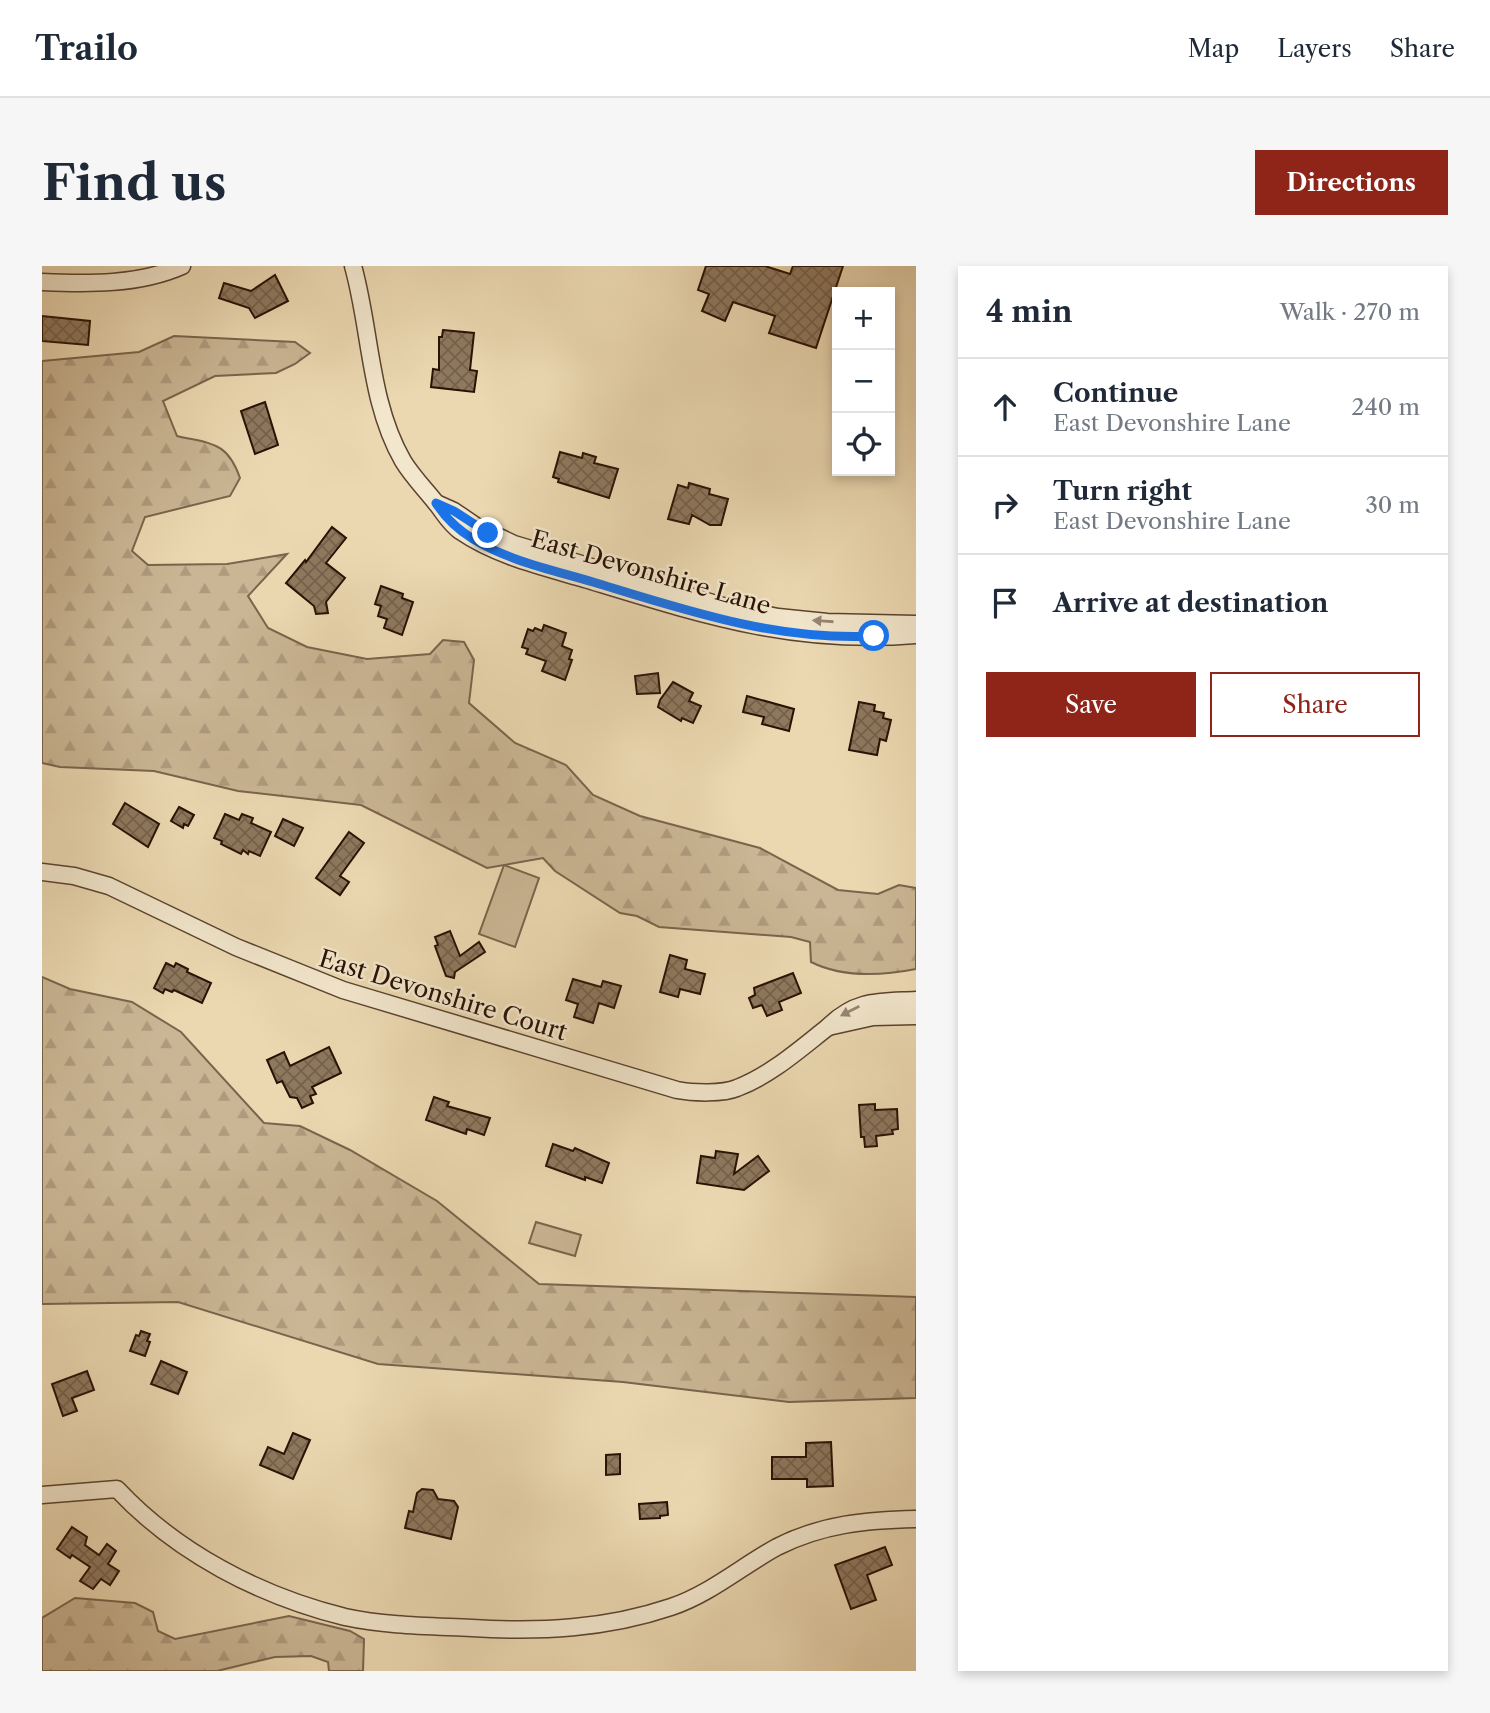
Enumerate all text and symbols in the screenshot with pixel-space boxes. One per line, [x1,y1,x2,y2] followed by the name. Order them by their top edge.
[35,28,138,69] text: Trailo
[1188,34,1239,63] text: Map
[1277,34,1352,63] text: Layers
[1390,34,1455,63] text: Share
[1255,150,1448,215] button: Directions
[42,152,226,213] text: Find us
[832,287,895,476] map controls
[832,287,895,350] button: +
[986,293,1072,330] text: 4 min
[1280,298,1420,326] text: Walk · 270 m
[832,350,895,413] button: −
[1053,377,1178,409] text: Continue
[986,388,1024,426] icon: ahead
[1351,393,1420,421] text: 240 m
[1053,409,1291,437] text: East Devonshire Lane
[832,413,895,476] button: locate
[1053,475,1192,507] text: Turn right
[986,486,1024,524] icon: right
[1365,491,1420,519] text: 30 m
[1053,507,1291,535] text: East Devonshire Lane
[472,517,503,548] route end
[528,524,774,620] street label: East Devonshire Lane
[986,584,1024,622] icon: arrive
[1053,587,1328,619] text: Arrive at destination
[812,615,834,626] one-way arrow
[858,620,889,651] route start
[986,672,1196,737] button: Save
[1210,672,1420,737] button: Share
[315,943,571,1047] street label: East Devonshire Court
[839,1004,859,1016] one-way arrow

